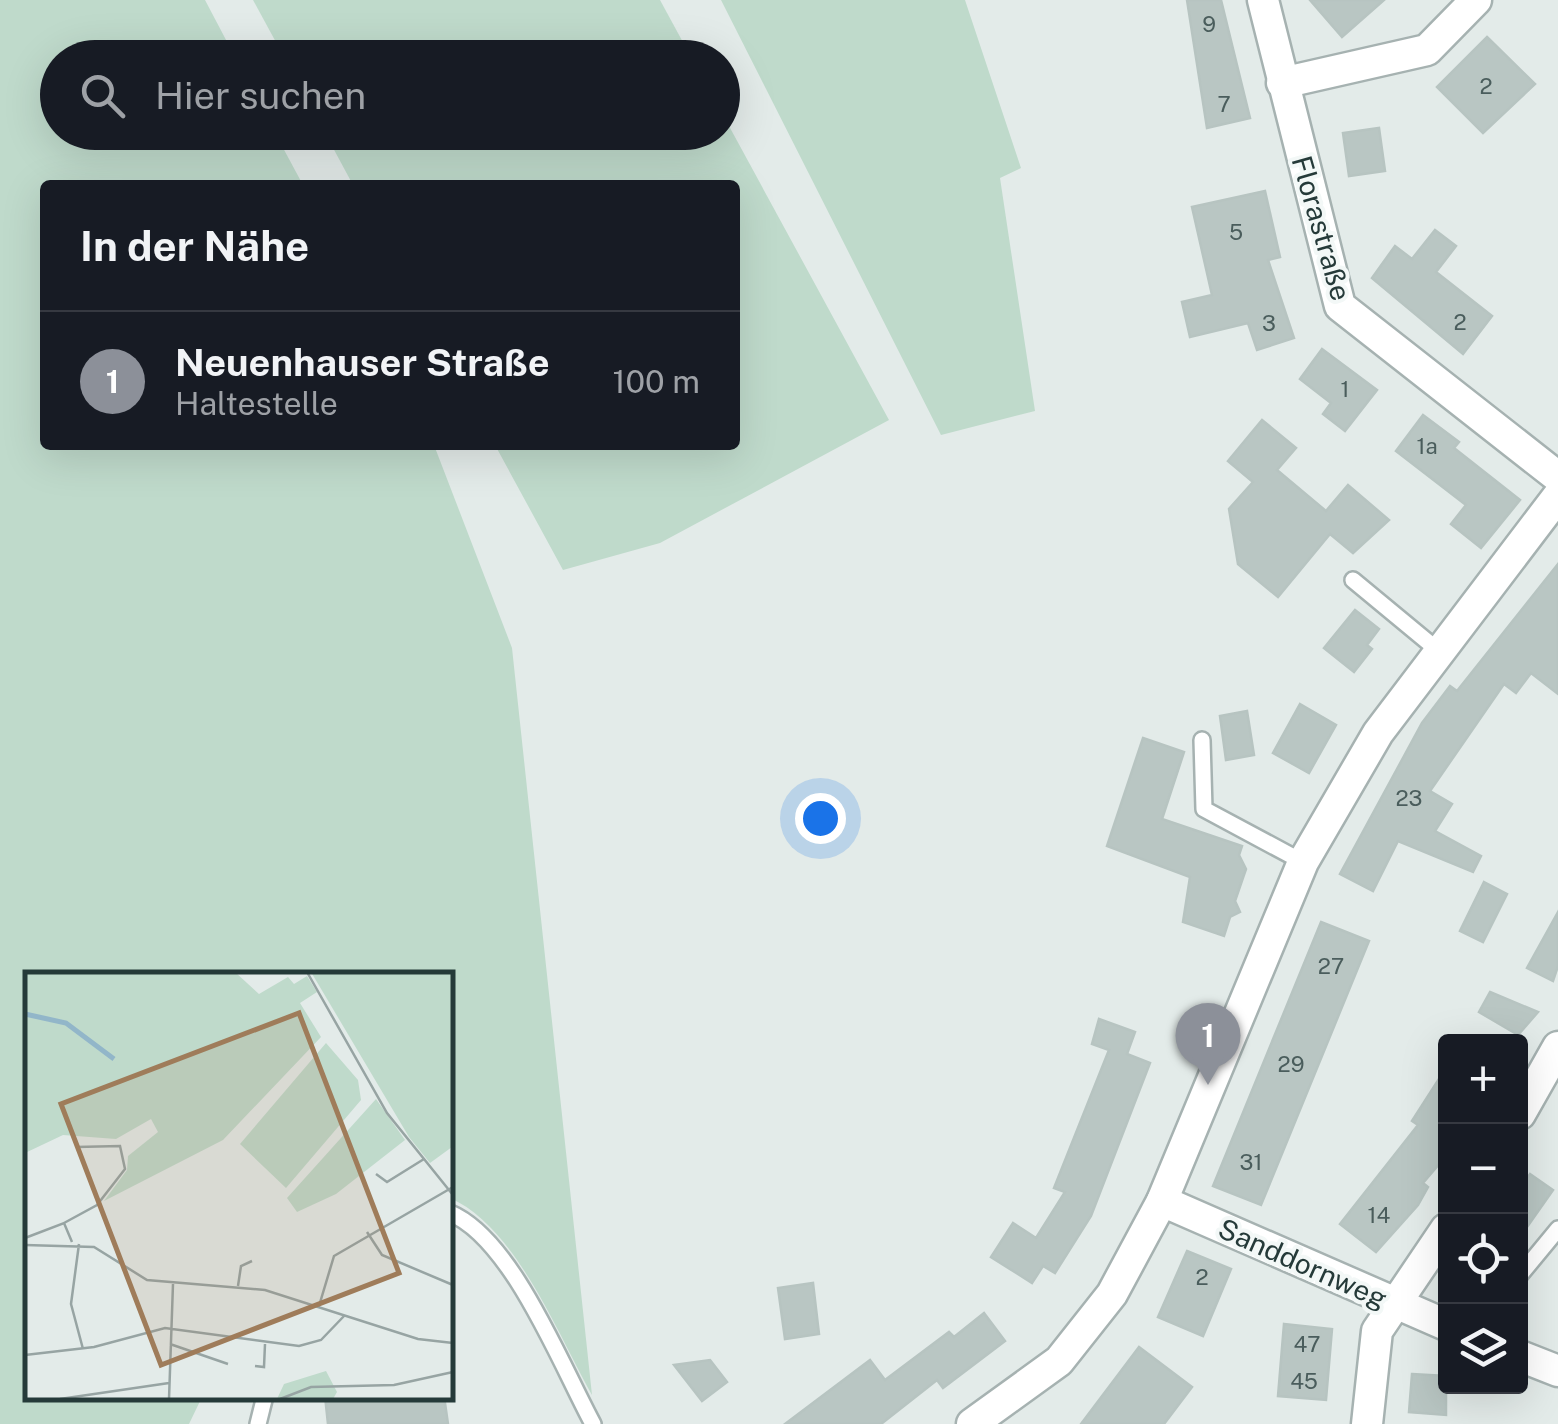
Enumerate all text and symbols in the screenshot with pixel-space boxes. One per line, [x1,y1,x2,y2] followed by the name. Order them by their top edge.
[1202,11,1216,37] house number: 9
[40,40,740,150] search box
[75,68,130,123] icon: search
[155,73,366,118] text: Hier suchen
[1479,73,1493,99] house number: 2
[1217,91,1231,117] house number: 7
[1286,152,1358,304] street label: Florastraße
[1229,219,1243,245] house number: 5
[80,221,309,270] text: In der Nähe
[1453,309,1467,335] house number: 2
[1262,310,1276,336] house number: 3
[175,340,550,385] text: Neuenhauser Straße
[106,363,119,400] text: 1
[613,363,700,400] text: 100 m
[1341,376,1349,402] house number: 1
[175,385,338,422] text: Haltestelle
[1416,433,1438,459] house number: 1a
[1396,785,1422,811] house number: 23
[795,793,846,844] your location
[1318,953,1344,979] house number: 27
[25,972,452,1399] inset map
[1176,1002,1240,1085] pin: 1
[1438,1034,1528,1394] map controls
[1438,1034,1528,1124] button: +
[1278,1051,1304,1077] house number: 29
[1438,1124,1528,1214] button: −
[1240,1149,1262,1175] house number: 31
[1368,1202,1391,1228] house number: 14
[1214,1211,1392,1315] street label: Sanddornweg
[1438,1214,1528,1304] button: locate
[1195,1264,1209,1290] house number: 2
[1438,1304,1528,1394] button: layers
[1293,1331,1321,1357] house number: 47
[1290,1368,1318,1394] house number: 45

